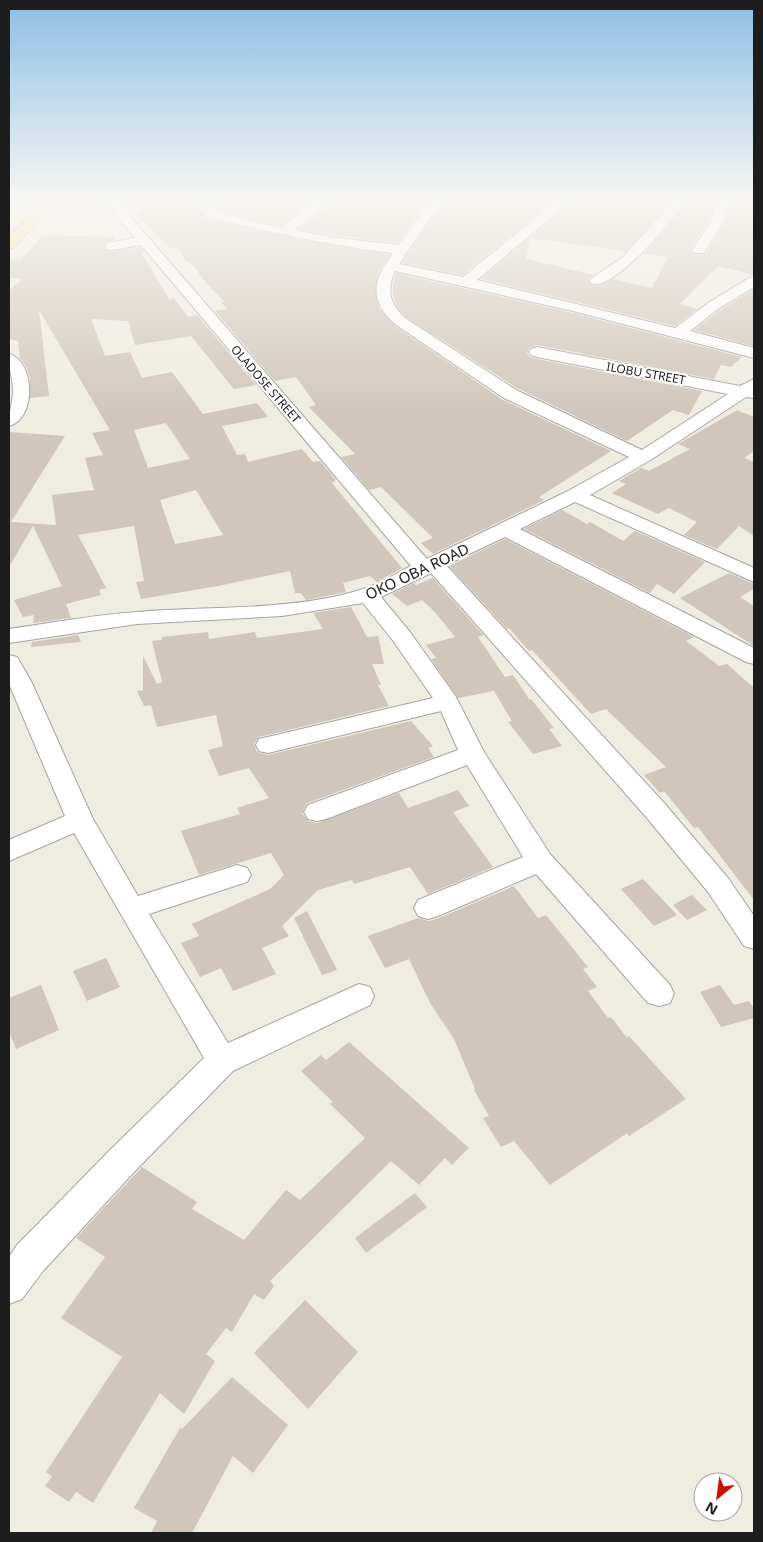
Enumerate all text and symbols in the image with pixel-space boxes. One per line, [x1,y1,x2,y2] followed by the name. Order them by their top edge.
[227,341,305,427] street label: OLADOSE STREET
[605,358,687,388] street label: ILOBU STREET
[362,538,472,604] street label: OKO OBA ROAD
[693,1472,743,1522] north arrow
[702,1498,721,1520] text: N

